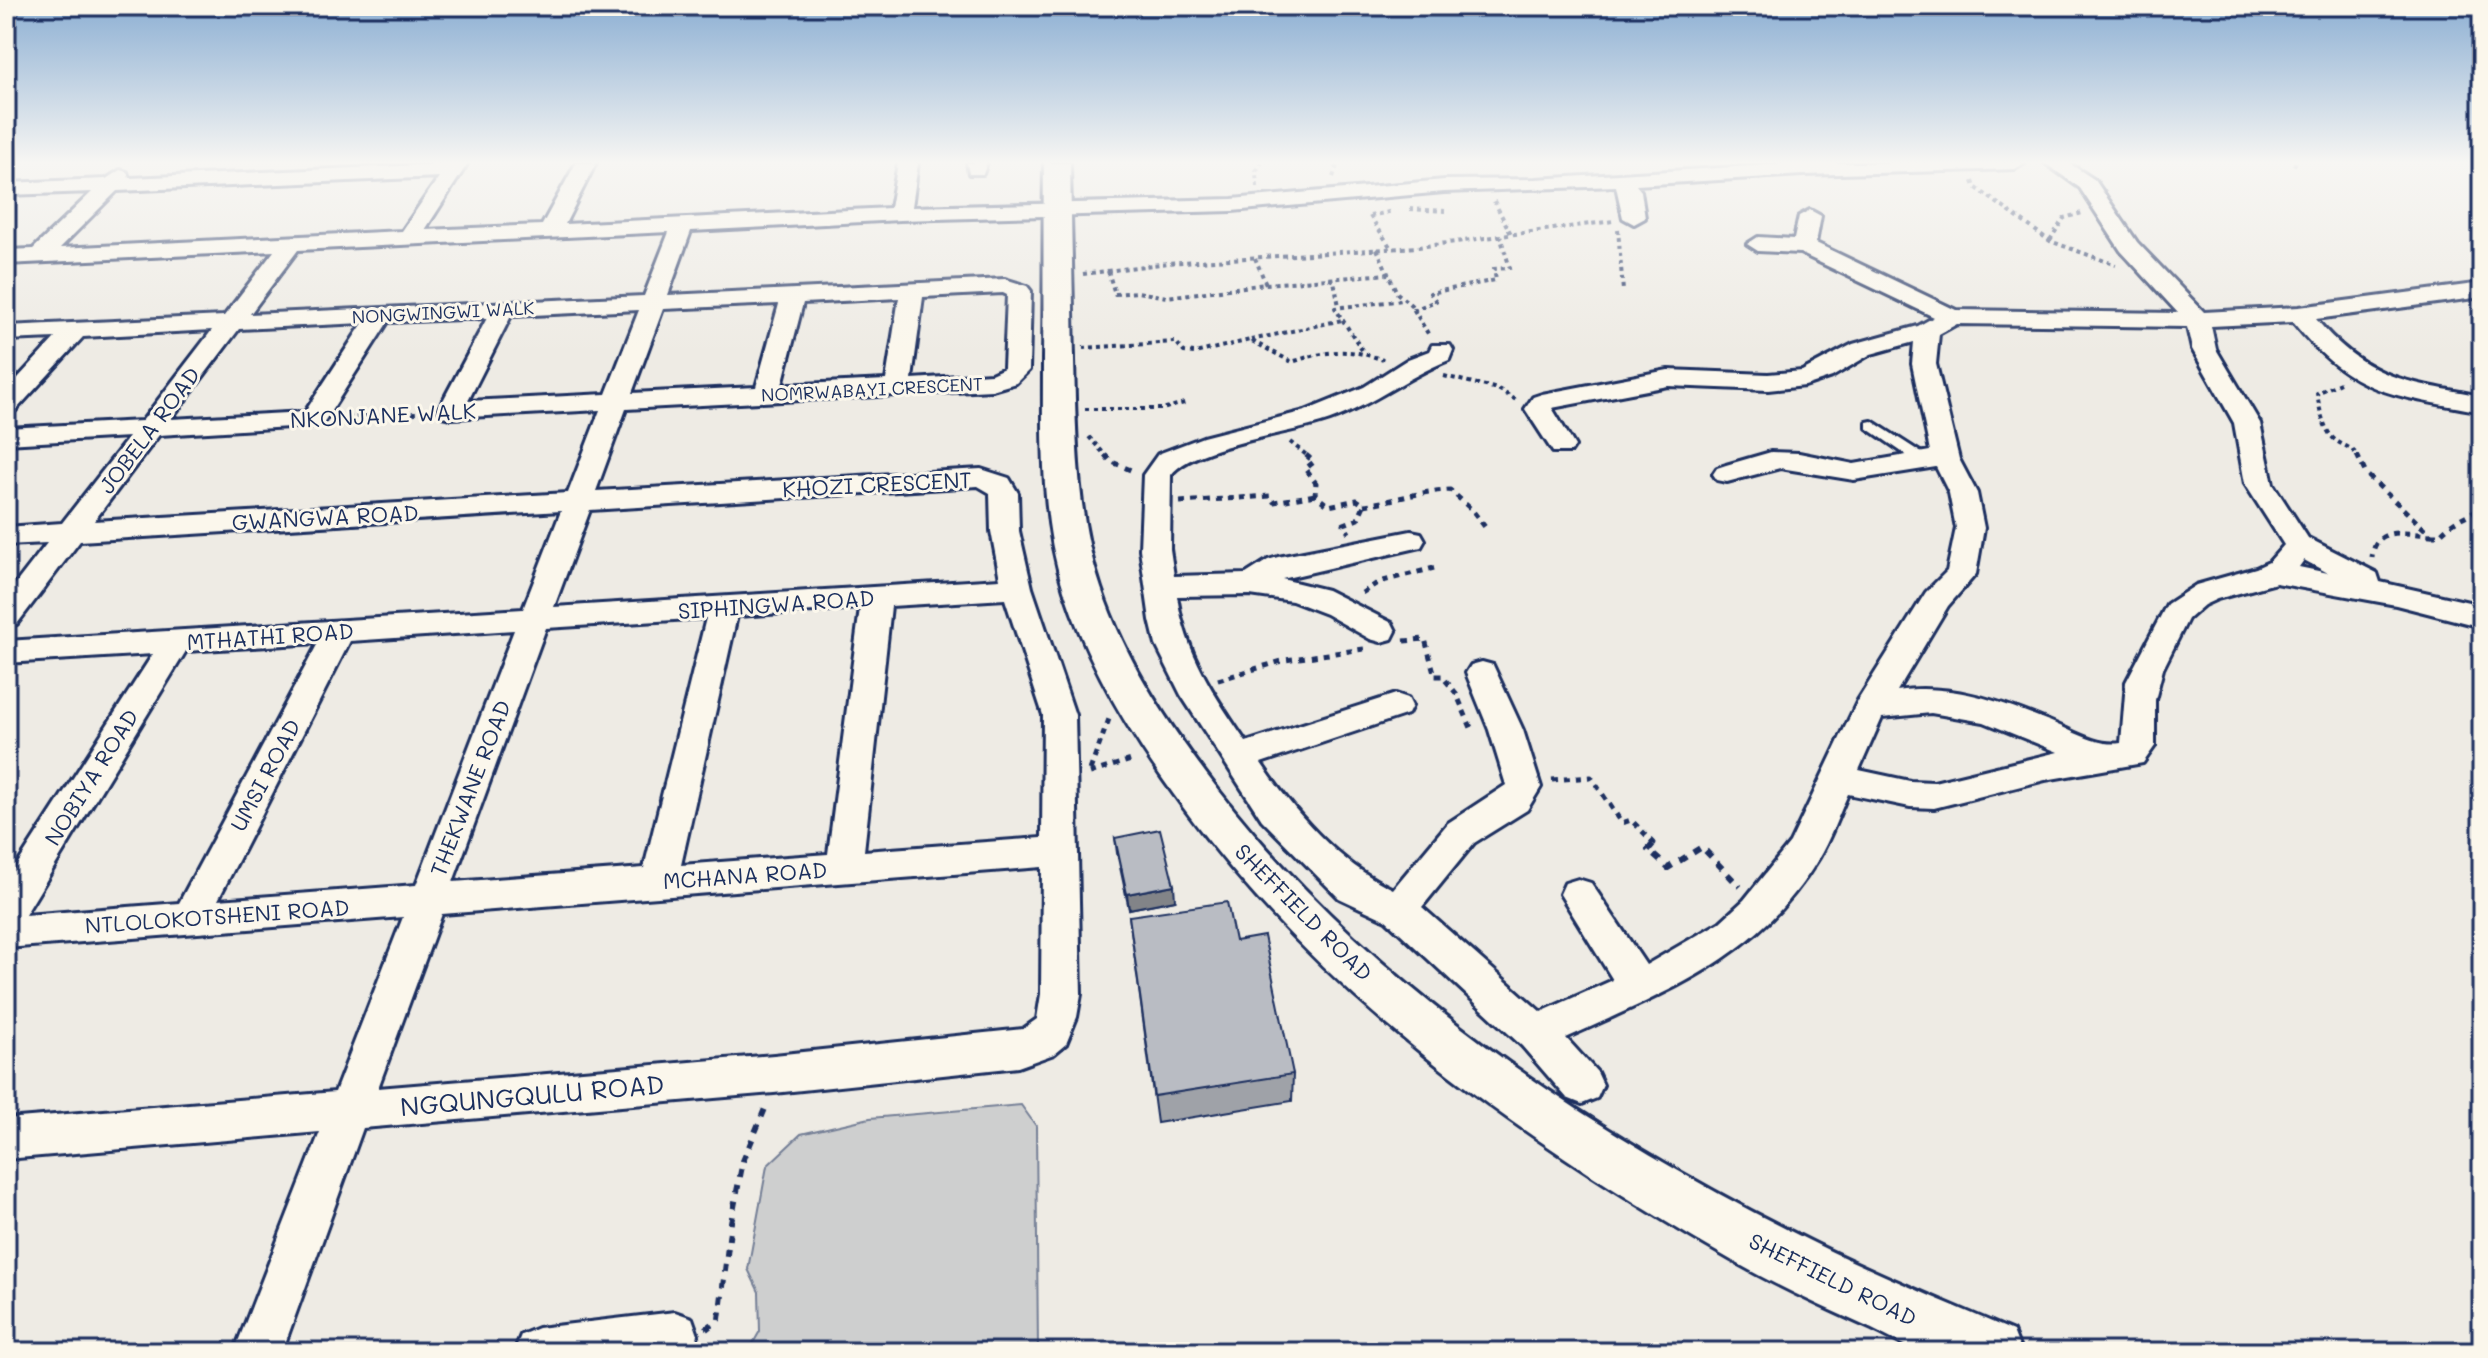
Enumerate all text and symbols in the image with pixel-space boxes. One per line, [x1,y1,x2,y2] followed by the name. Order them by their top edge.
[351,295,535,329] street label: NONGWINGWI WALK
[92,361,206,499] street label: JOBELA ROAD
[760,371,984,407] street label: NOMRWABAYI CRESCENT
[289,396,477,434] street label: NKONJANE WALK
[782,465,972,503] street label: KHOZI CRESCENT
[231,498,419,536] street label: GWANGWA ROAD
[677,583,875,625] street label: SIPHINGWA ROAD
[186,616,354,656] street label: MTHATHI ROAD
[423,696,517,880] street label: THEKWANE ROAD
[38,703,144,851] street label: NOBIYA ROAD
[223,714,307,836] street label: UMSI ROAD
[1229,837,1379,987] street label: SHEFFIELD ROAD
[662,855,828,895] street label: MCHANA ROAD
[84,892,350,940] street label: NTLOLOKOTSHENI ROAD
[399,1067,665,1123] street label: NGQUNGQULU ROAD
[1744,1226,1922,1332] street label: SHEFFIELD ROAD

